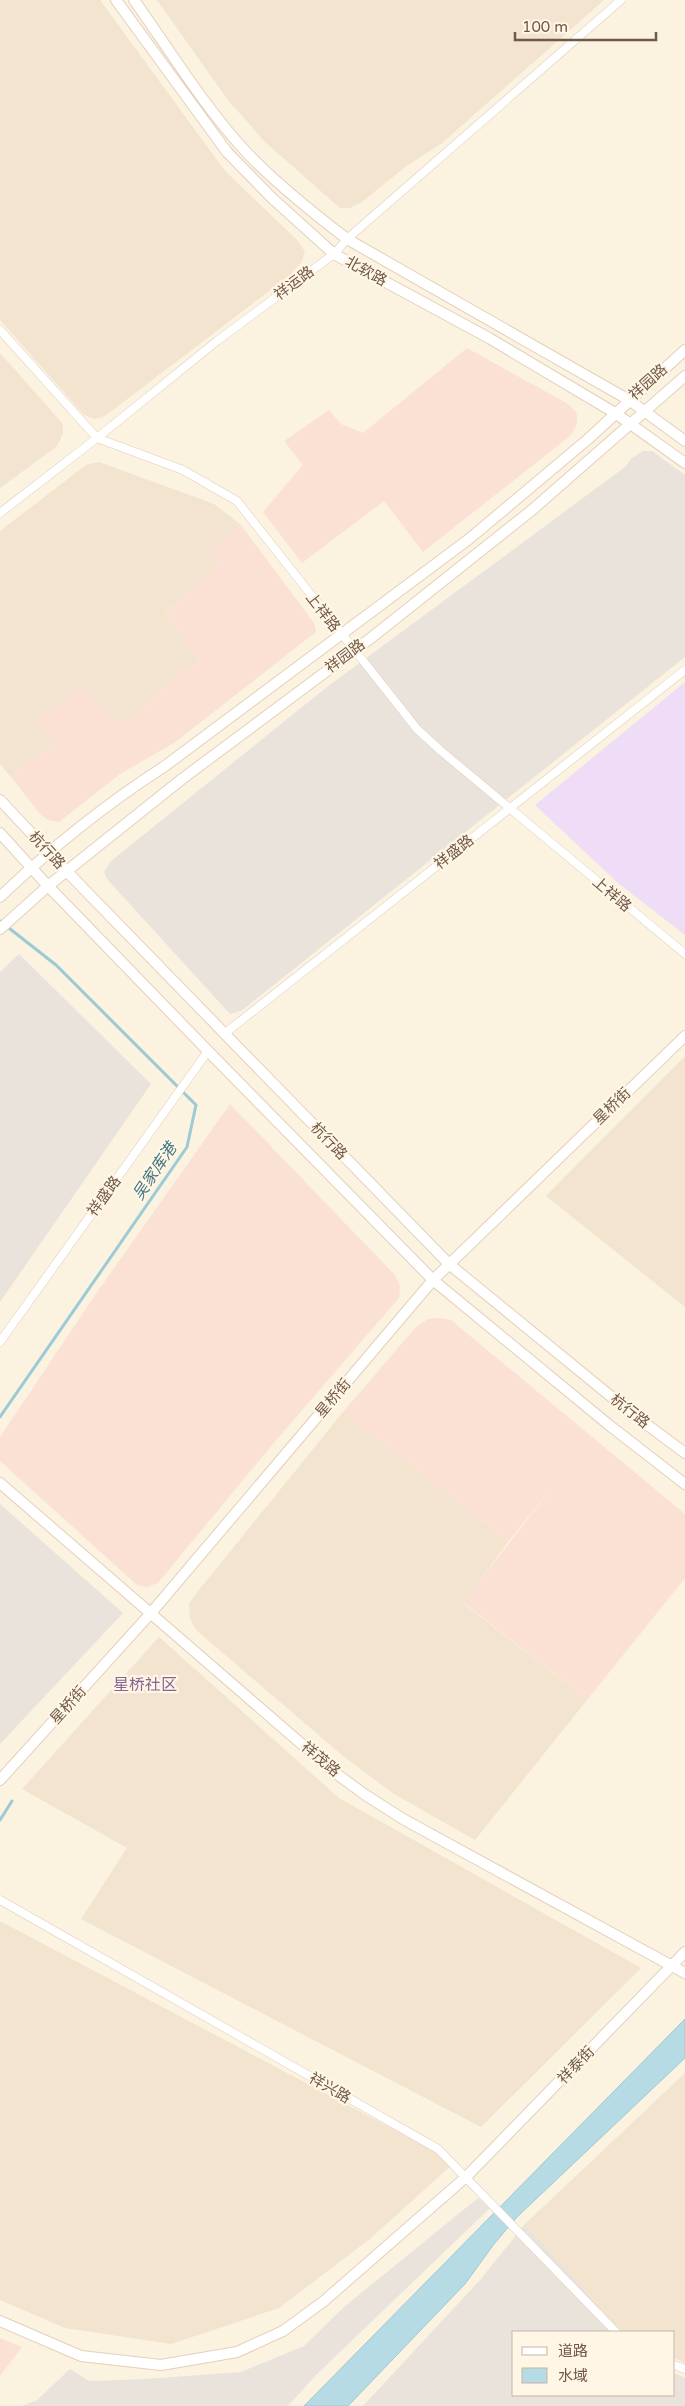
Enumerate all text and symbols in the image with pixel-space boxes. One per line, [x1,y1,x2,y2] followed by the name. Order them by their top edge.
[515,10,656,42] scale bar
[522,18,568,36] text: 100 m
[342,252,390,290] street label: 北软路
[271,262,317,304] street label: 祥运路
[625,360,671,404] street label: 祥园路
[302,589,344,635] street label: 上祥路
[322,635,368,677] street label: 祥园路
[25,827,69,873] street label: 杭行路
[431,831,477,873] street label: 祥盛路
[589,873,635,915] street label: 上祥路
[590,1084,634,1128] street label: 星桥街
[307,1119,351,1163] street label: 杭行路
[129,1138,182,1204] water label: 吴家库港
[83,1173,125,1219] street label: 祥盛路
[312,1375,354,1421] street label: 星桥街
[607,1390,653,1432] street label: 杭行路
[113,1675,177,1695] district label: 星桥社区
[46,1682,90,1728] street label: 星桥街
[298,1738,344,1780] street label: 祥茂路
[554,2043,598,2087] street label: 祥泰街
[306,2069,354,2107] street label: 祥兴路
[512,2331,675,2396] legend
[558,2342,588,2360] text: 道路
[558,2367,588,2385] text: 水域

